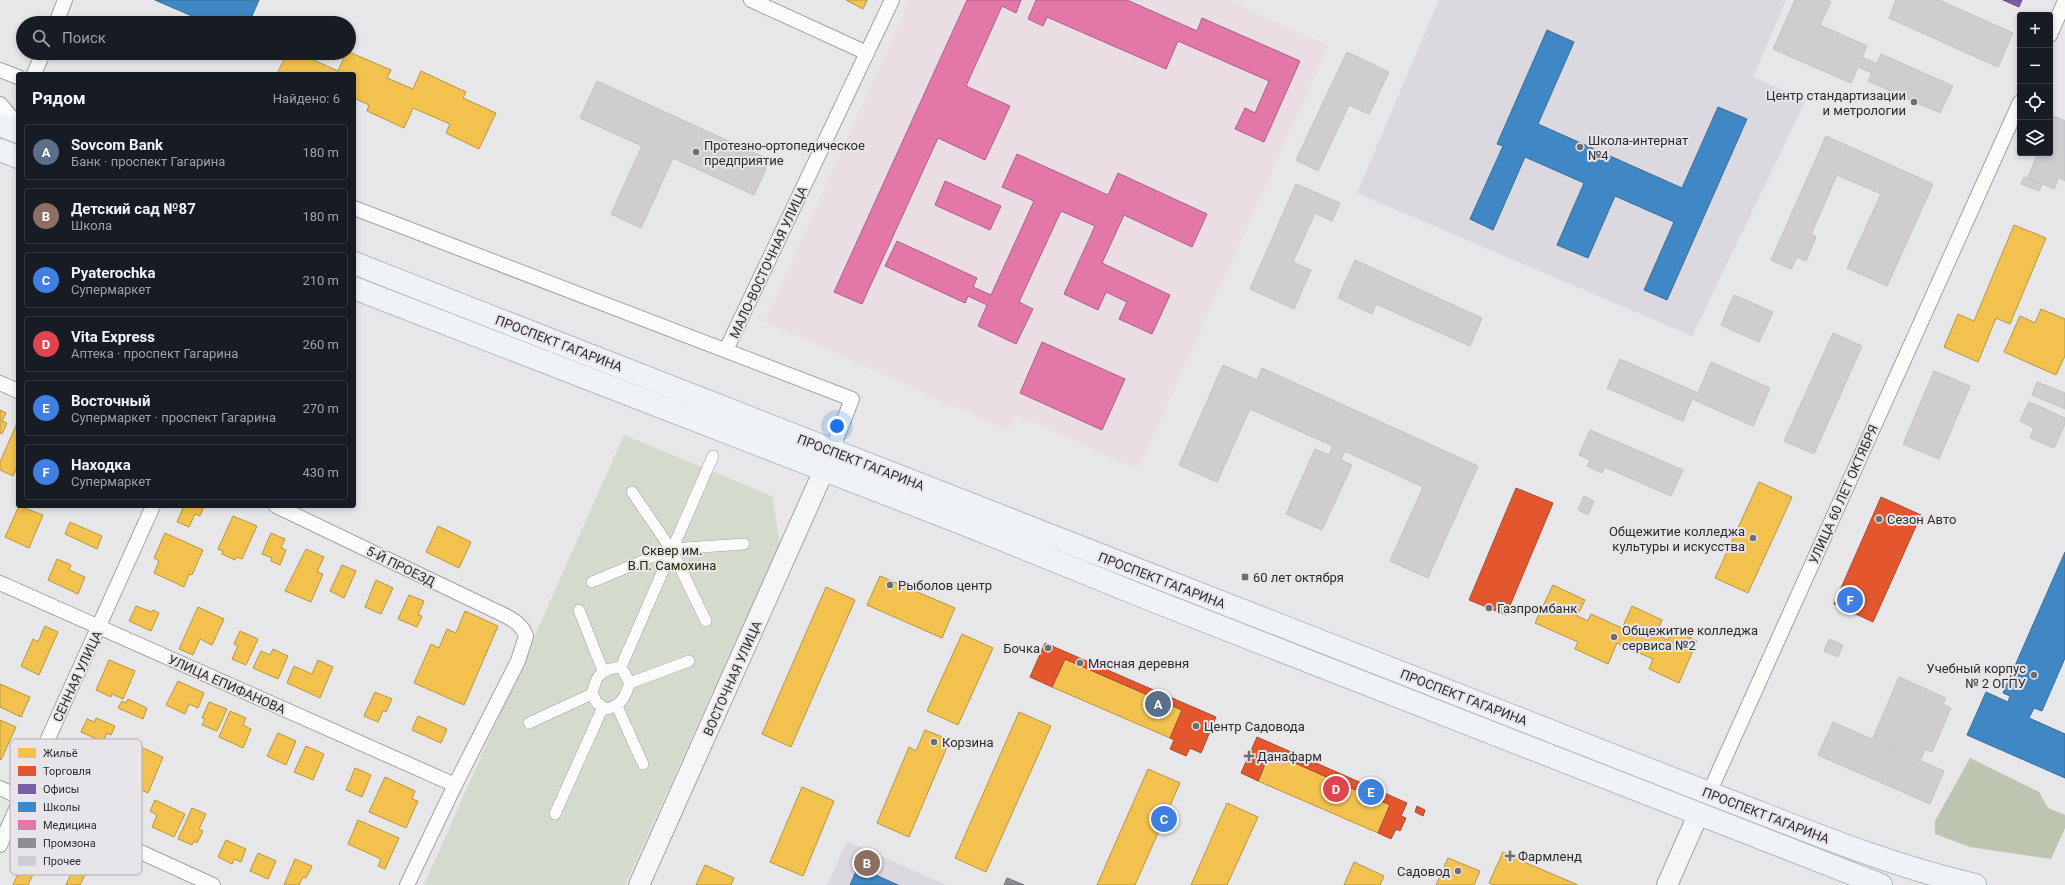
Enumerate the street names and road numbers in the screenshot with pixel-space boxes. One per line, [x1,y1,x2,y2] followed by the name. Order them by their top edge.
[727,183,811,341] street label: МАЛО-ВОСТОЧНАЯ УЛИЦА
[493,312,625,375] street label: ПРОСПЕКТ ГАГАРИНА
[1806,422,1881,566] street label: УЛИЦА 60 ЛЕТ ОКТЯБРЯ
[795,431,927,494] street label: ПРОСПЕКТ ГАГАРИНА
[364,543,438,590] street label: 5-Й ПРОЕЗД
[1096,549,1228,612] street label: ПРОСПЕКТ ГАГАРИНА
[700,618,765,738] street label: ВОСТОЧНАЯ УЛИЦА
[50,628,105,724] street label: СЕННАЯ УЛИЦА
[166,652,288,717] street label: УЛИЦА ЕПИФАНОВА
[1398,666,1530,729] street label: ПРОСПЕКТ ГАГАРИНА
[1700,784,1832,847] street label: ПРОСПЕКТ ГАГАРИНА

